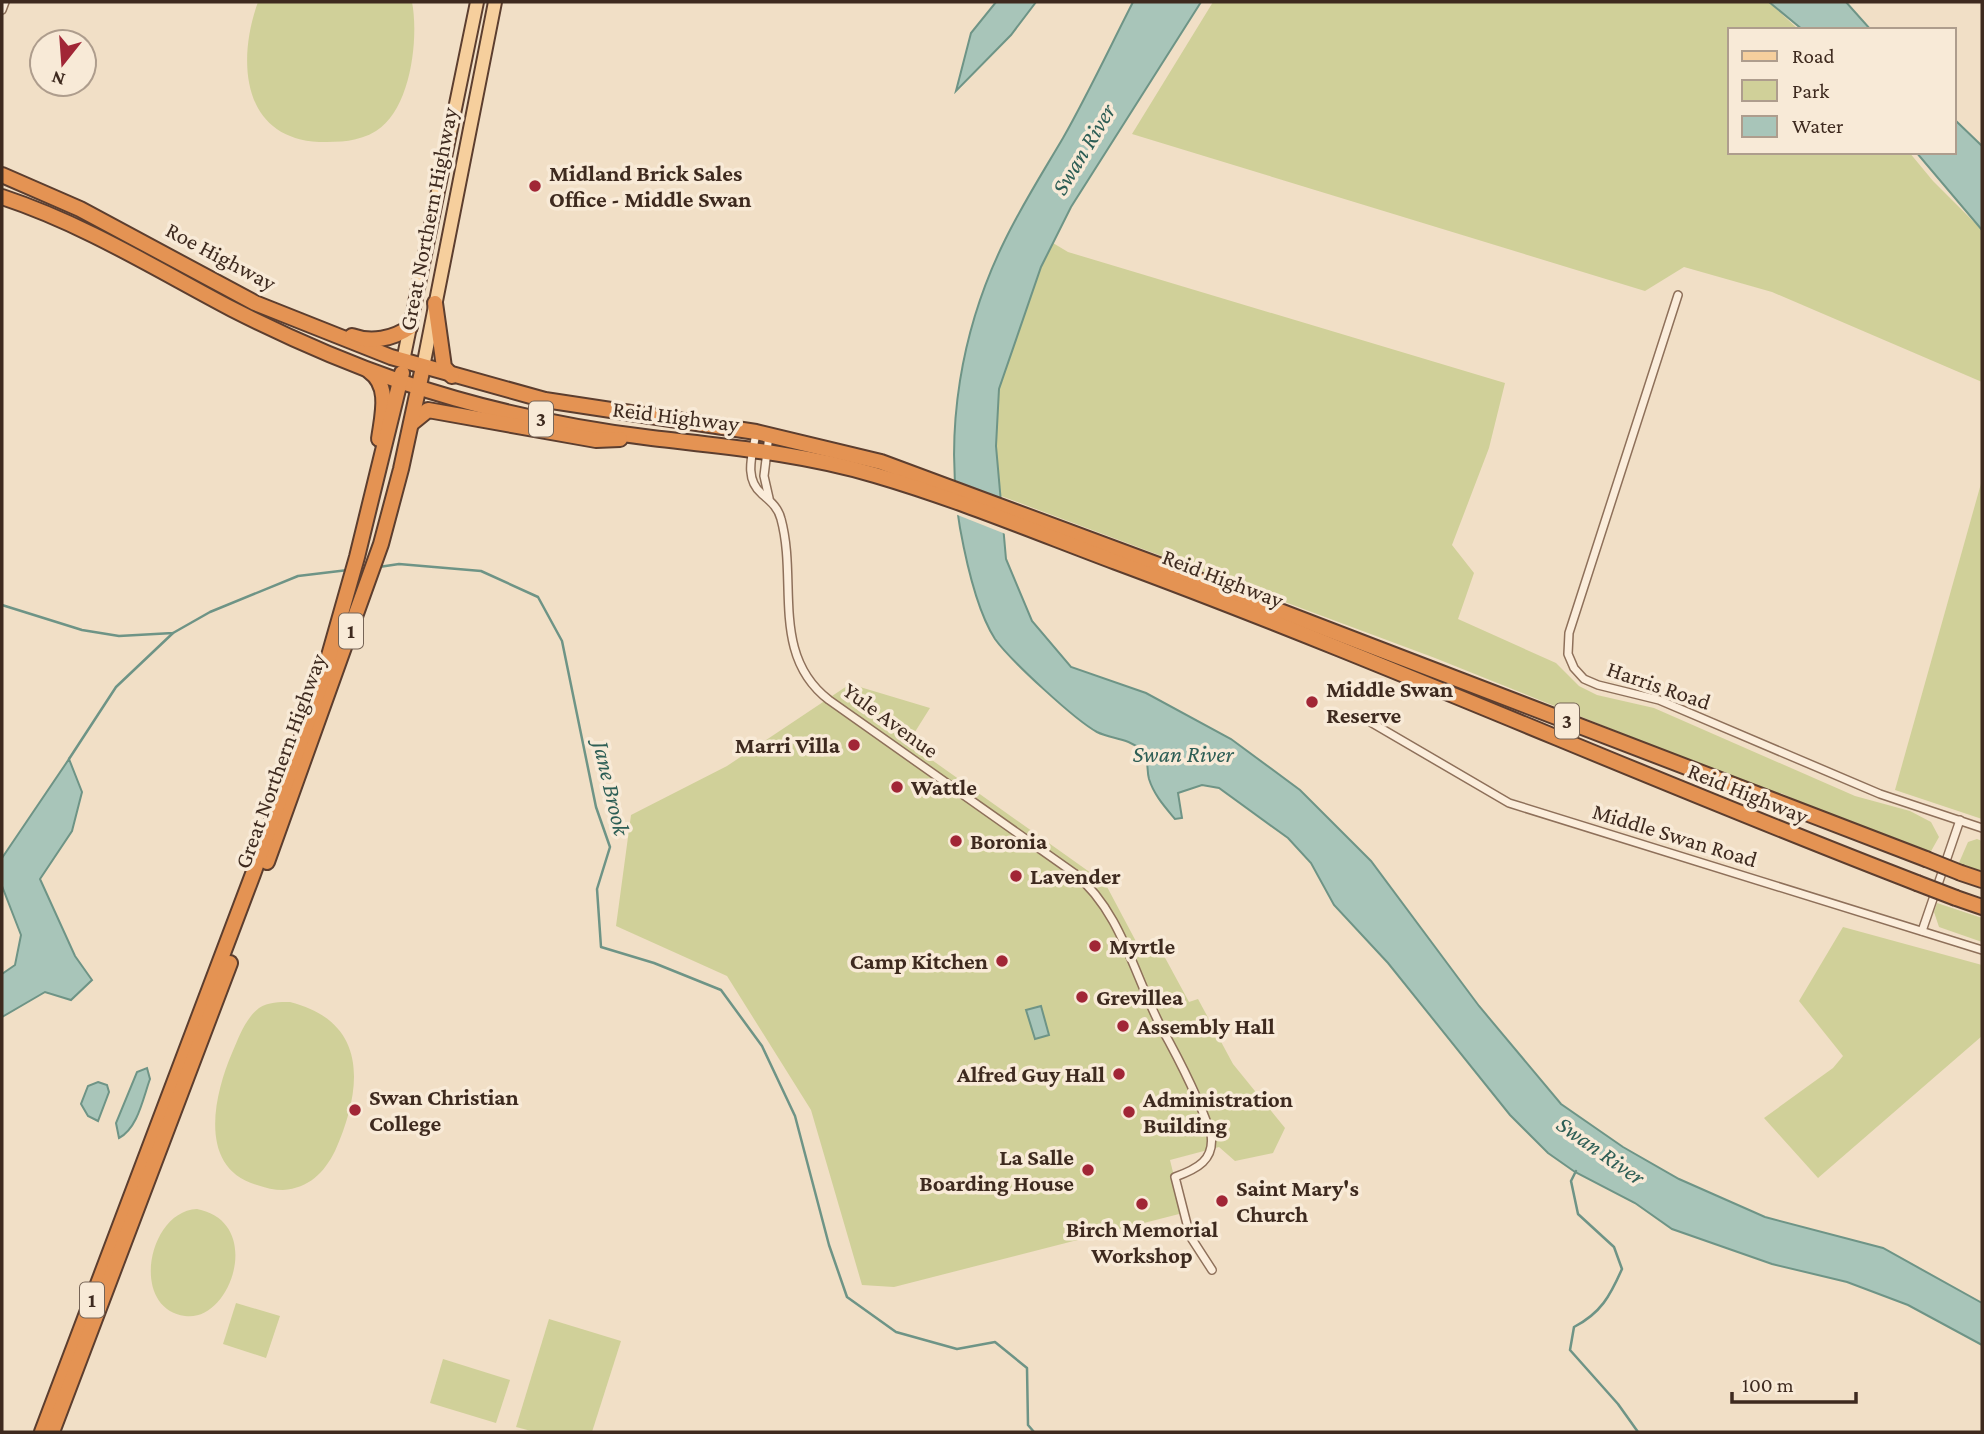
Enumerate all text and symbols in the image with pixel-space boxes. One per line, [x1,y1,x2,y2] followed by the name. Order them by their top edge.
[28,28,98,98] north arrow
[1728,28,1956,154] legend
[1792,44,1835,68] text: Road
[49,67,67,91] text: N
[1792,79,1829,103] text: Park
[1045,98,1121,199] water label: Swan River
[394,105,462,333] street label: Great Northern Highway
[1792,114,1844,138] text: Water
[549,160,751,212] place label: Midland Brick Sales Office - Middle Swan
[527,178,543,194] marker: Midland Brick Sales Office - Middle Swan
[162,216,281,296] street label: Roe Highway
[611,395,741,437] street label: Reid Highway
[529,402,553,436] road number: 3
[1159,543,1288,613] street label: Reid Highway
[339,614,363,648] road number: 1
[229,650,331,872] street label: Great Northern Highway
[1604,655,1714,715] street label: Harris Road
[1326,676,1453,728] place label: Middle Swan Reserve
[838,677,944,763] street label: Yule Avenue
[1304,694,1320,710] marker: Middle Swan Reserve
[1555,704,1579,738] road number: 3
[735,732,841,758] place label: Marri Villa
[587,734,636,839] water label: Jane Brook
[846,737,862,753] marker: Marri Villa
[1132,740,1234,767] water label: Swan River
[1684,757,1812,829] street label: Reid Highway
[910,774,977,800] place label: Wattle
[889,779,905,795] marker: Wattle
[1589,798,1761,872] street label: Middle Swan Road
[970,828,1048,854] place label: Boronia
[948,833,964,849] marker: Boronia
[1030,863,1121,889] place label: Lavender
[1008,868,1024,884] marker: Lavender
[1109,933,1176,959] place label: Myrtle
[1087,938,1103,954] marker: Myrtle
[850,948,988,974] place label: Camp Kitchen
[994,953,1010,969] marker: Camp Kitchen
[1096,984,1184,1010] place label: Grevillea
[1074,989,1090,1005] marker: Grevillea
[1136,1013,1275,1039] place label: Assembly Hall
[1115,1018,1131,1034] marker: Assembly Hall
[956,1061,1105,1087] place label: Alfred Guy Hall
[1111,1066,1127,1082] marker: Alfred Guy Hall
[369,1084,519,1136] place label: Swan Christian College
[1142,1086,1293,1138] place label: Administration Building
[347,1102,363,1118] marker: Swan Christian College
[1121,1104,1137,1120] marker: Administration Building
[1552,1110,1651,1190] water label: Swan River
[919,1144,1074,1196] place label: La Salle Boarding House
[1080,1162,1096,1178] marker: La Salle Boarding House
[1236,1175,1359,1227] place label: Saint Mary's Church
[1214,1193,1230,1209] marker: Saint Mary's Church
[1134,1196,1150,1212] marker: Birch Memorial Workshop
[1066,1216,1219,1268] place label: Birch Memorial Workshop
[80,1282,104,1318] road number: 1
[1732,1360,1856,1404] scale bar
[1742,1373,1794,1397] text: 100 m

